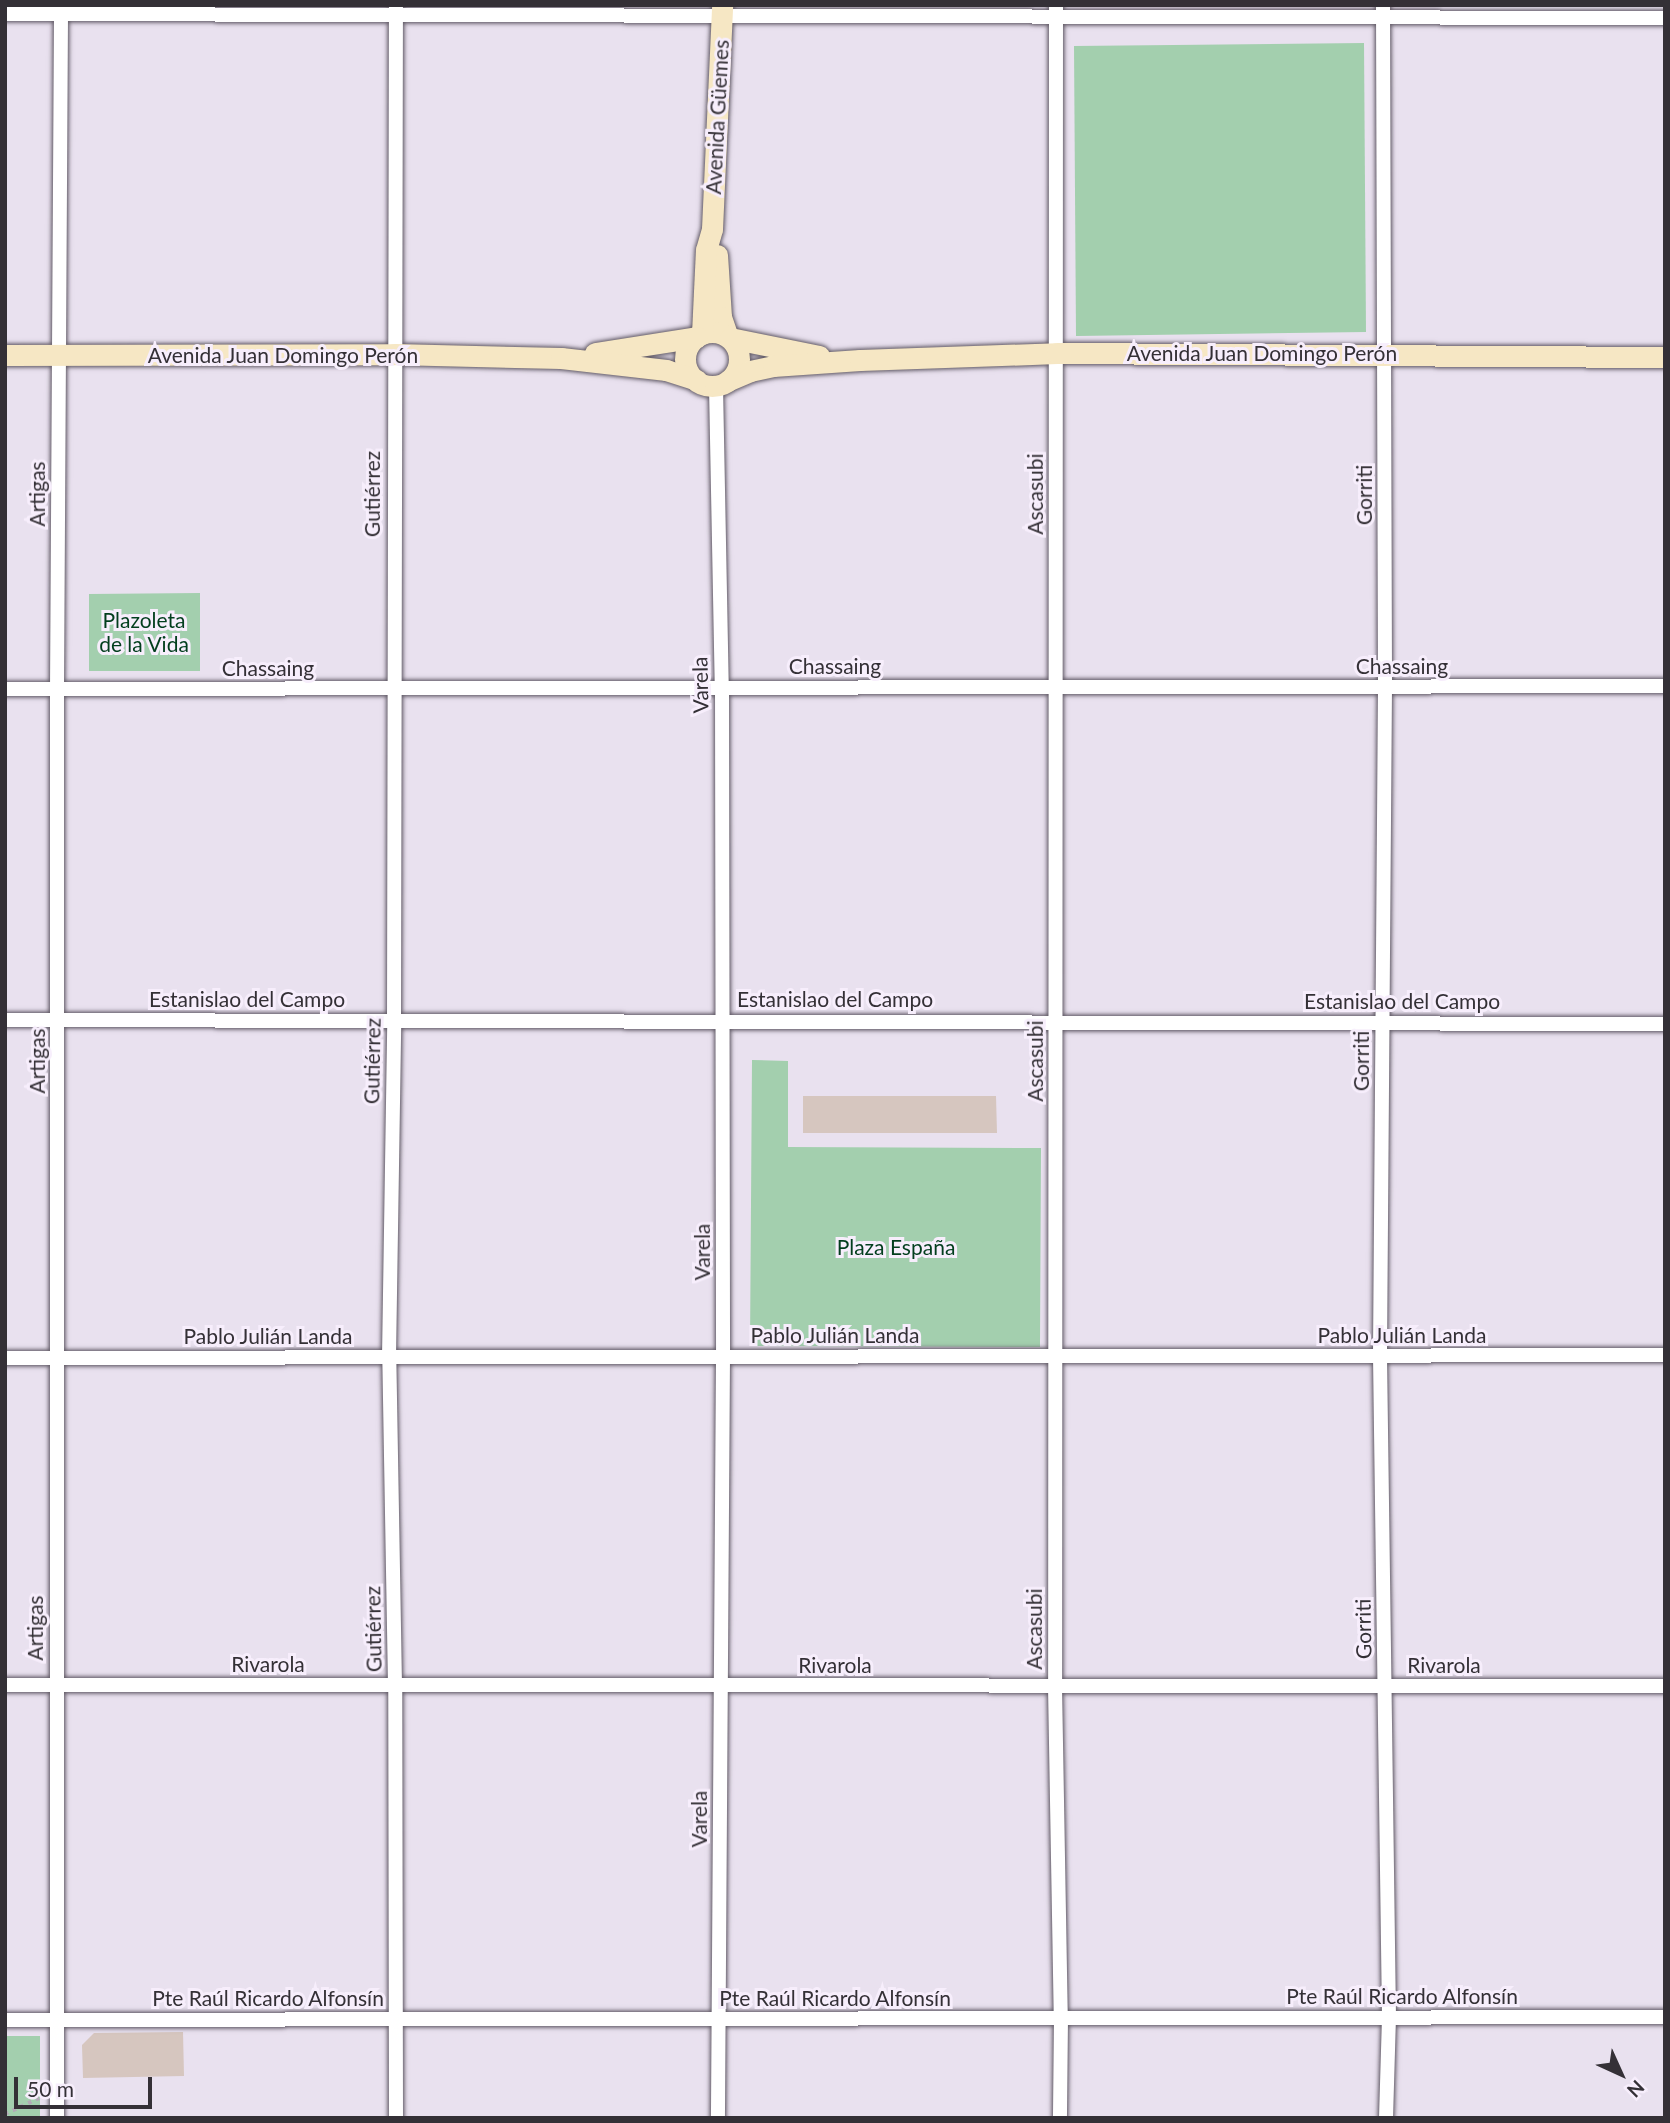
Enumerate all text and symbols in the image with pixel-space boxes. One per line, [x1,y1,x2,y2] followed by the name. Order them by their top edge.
[700,39,734,195] street label: Avenida Güemes
[1127,340,1397,366] street label: Avenida Juan Domingo Perón
[148,342,418,368] street label: Avenida Juan Domingo Perón
[359,451,385,537] street label: Gutiérrez
[1022,453,1048,535] street label: Ascasubi
[24,461,50,527] street label: Artigas
[1351,465,1377,525] street label: Gorriti
[99,607,189,657] park label: Plazoleta de la Vida
[789,653,881,679] street label: Chassaing
[1356,653,1448,679] street label: Chassaing
[222,655,314,681] street label: Chassaing
[687,656,713,714] street label: Varela
[149,986,345,1012] street label: Estanislao del Campo
[737,986,933,1012] street label: Estanislao del Campo
[1304,988,1500,1014] street label: Estanislao del Campo
[359,1018,385,1104] street label: Gutiérrez
[1022,1020,1048,1102] street label: Ascasubi
[24,1028,50,1094] street label: Artigas
[1348,1031,1374,1091] street label: Gorriti
[689,1224,715,1280] street label: Varela
[837,1234,955,1260] park label: Plaza España
[750,1322,920,1348] street label: Pablo Julián Landa
[1317,1322,1487,1348] street label: Pablo Julián Landa
[183,1323,353,1349] street label: Pablo Julián Landa
[360,1586,386,1672] street label: Gutiérrez
[1021,1588,1047,1670] street label: Ascasubi
[22,1595,48,1661] street label: Artigas
[1350,1599,1376,1659] street label: Gorriti
[231,1651,305,1677] street label: Rivarola
[798,1652,872,1678] street label: Rivarola
[1407,1652,1481,1678] street label: Rivarola
[686,1791,712,1847] street label: Varela
[1286,1983,1518,2009] street label: Pte Raúl Ricardo Alfonsín
[152,1985,384,2011] street label: Pte Raúl Ricardo Alfonsín
[719,1985,951,2011] street label: Pte Raúl Ricardo Alfonsín
[1586,2039,1656,2109] north arrow
[18,2064,156,2108] scale bar
[27,2076,74,2101] text: 50 m
[1623,2076,1650,2103] text: N

